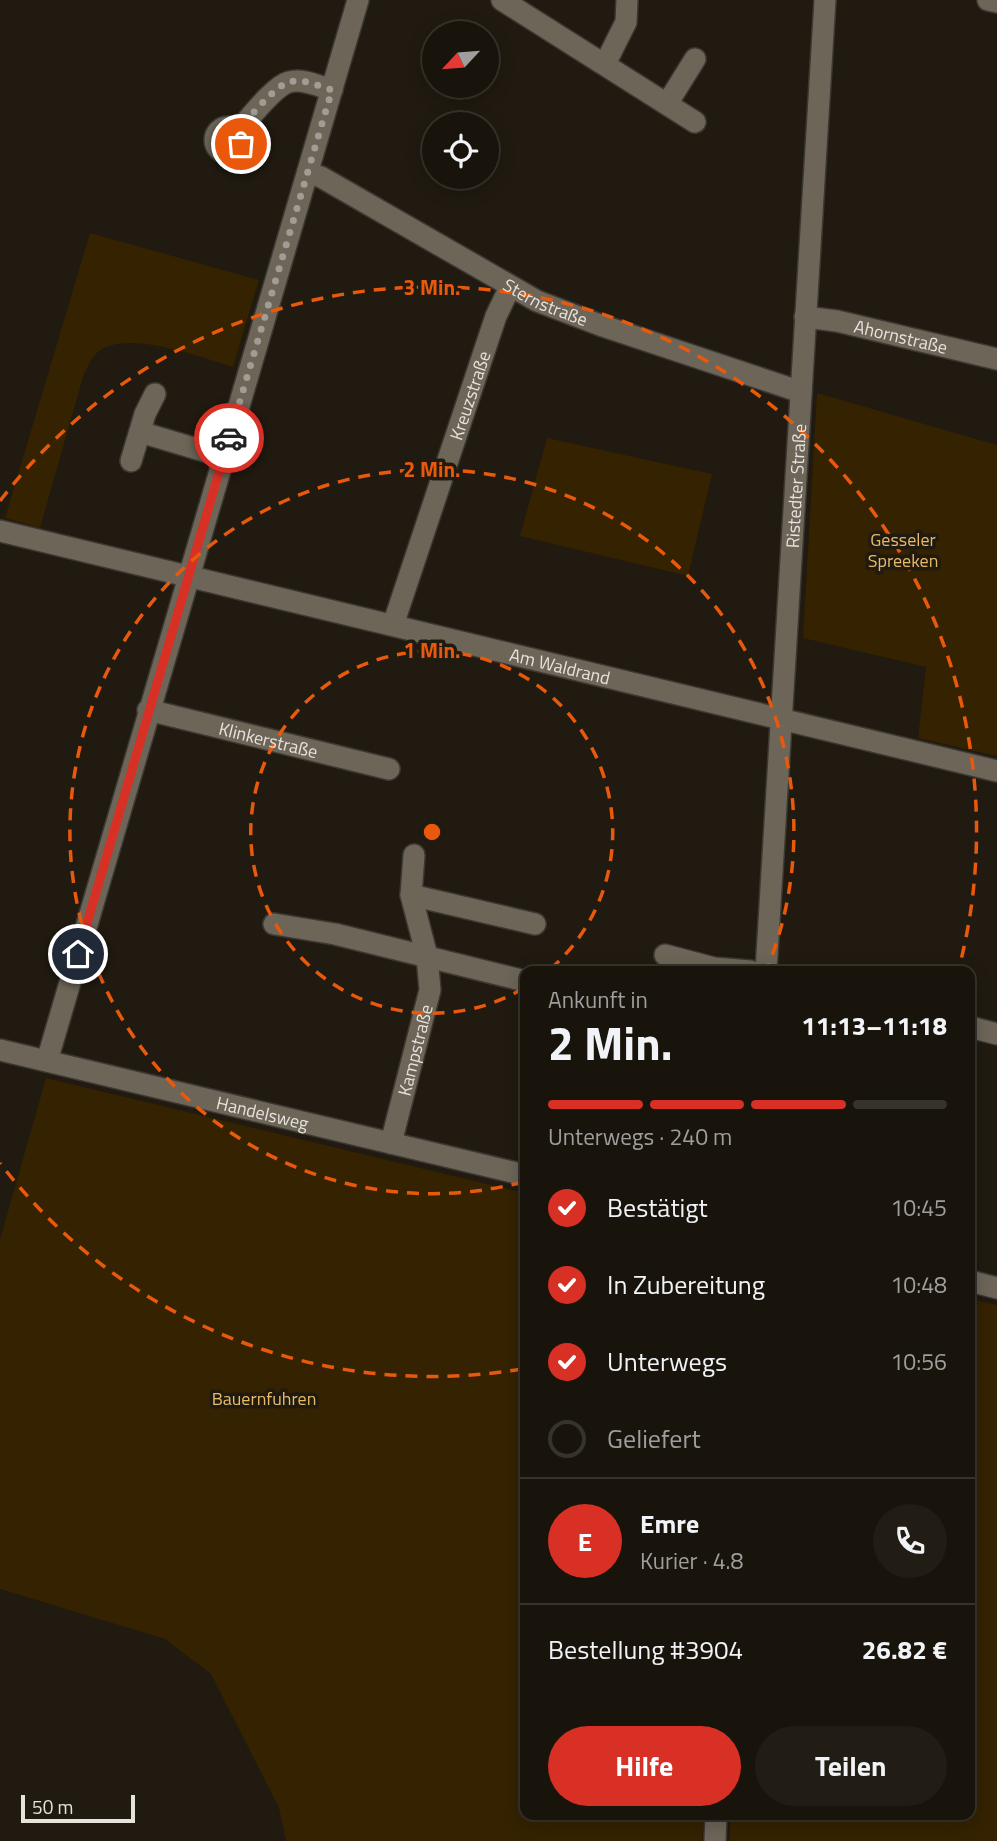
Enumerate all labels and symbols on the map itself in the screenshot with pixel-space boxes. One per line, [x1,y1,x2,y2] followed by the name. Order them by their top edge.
[422,21,499,98] north arrow
[211,114,271,174] pin
[404,271,460,303] text: 3 Min.
[498,271,592,333] street label: Sternstraße
[852,312,950,360] street label: Ahornstraße
[442,347,497,444] street label: Kreuzstraße
[194,403,264,473] courier
[778,423,813,549] street label: Ristedter Straße
[404,453,460,485] text: 2 Min.
[868,526,938,574] park label: Gesseler Spreeken
[404,634,460,666] text: 1 Min.
[507,641,613,691] street label: Am Waldrand
[216,714,321,765] street label: Klinkerstraße
[420,820,444,844] centre of rings
[48,924,108,984] pin
[390,1001,439,1098] street label: Kampstraße
[214,1089,311,1137] street label: Handelsweg
[212,1385,316,1412] park label: Bauernfuhren
[21,1792,135,1824] scale bar

